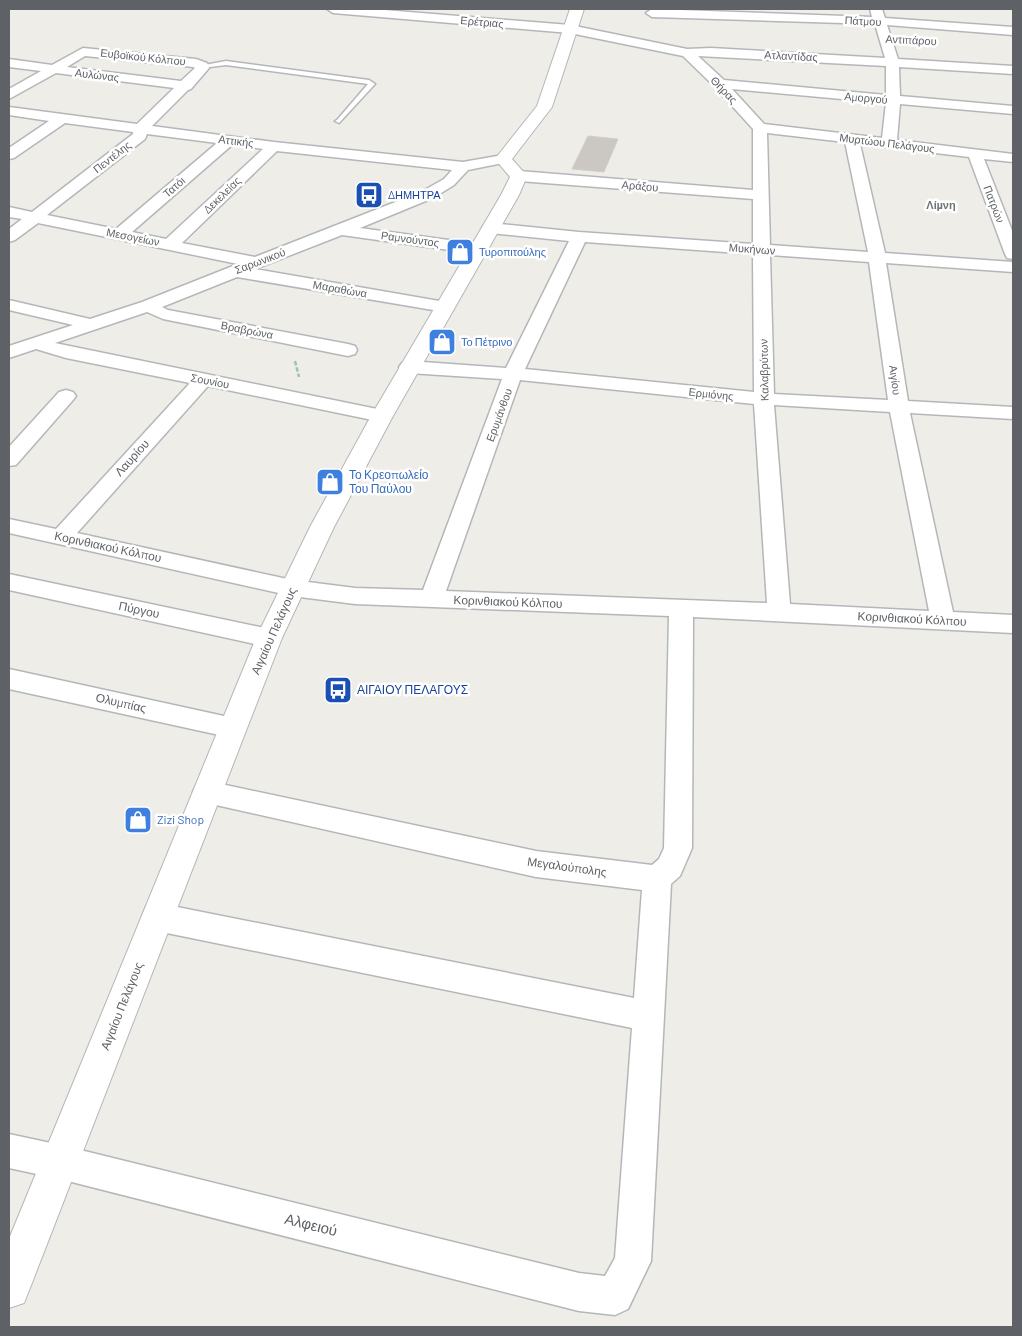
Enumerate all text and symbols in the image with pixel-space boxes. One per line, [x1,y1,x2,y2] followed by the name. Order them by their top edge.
[460,13,504,30] street label: Ερέτριας
[844,13,882,28] street label: Πάτμου
[885,32,937,47] street label: Αντιπάρου
[100,46,186,67] street label: Ευβοϊκού Κόλπου
[764,48,818,63] street label: Ατλαντίδας
[74,65,120,84] street label: Αυλώνας
[708,73,740,106] street label: Θήρας
[844,89,888,106] street label: Αμοργού
[839,130,935,155] street label: Μυρτώου Πελάγους
[218,132,254,149] street label: Αττικής
[90,138,133,175] street label: Πεντέλης
[160,173,188,200] street label: Τατόι
[200,174,243,216] street label: Δεκελείας
[621,177,659,194] street label: Αράξου
[354,180,384,210] bus stop icon: ΔΗΜΗΤΡΑ
[981,183,1008,225] street label: Πατρών
[388,188,441,201] place label: ΔΗΜΗΤΡΑ
[926,198,956,211] district label: Λίμνη
[105,225,161,248] street label: Μεσογείων
[380,228,440,249] street label: Ραμνούντος
[445,237,475,267] shop icon: Τυροπιτούλης
[728,240,776,257] street label: Μυκήνων
[233,245,287,276] street label: Σαρωνικού
[479,245,546,258] place label: Τυροπιτούλης
[312,277,369,300] street label: Μαραθώνα
[220,318,275,341] street label: Βραβρώνα
[427,327,457,357] shop icon: Το Πέτρινο
[461,335,512,348] place label: Το Πέτρινο
[756,338,771,401] street label: Καλαβρύτων
[887,364,904,396] street label: Αιγίου
[190,370,230,391] street label: Σουνίου
[688,385,734,402] street label: Ερμιόνης
[483,386,514,443] street label: Ερυμάνθου
[111,436,152,479] street label: Λαυρίου
[315,467,345,497] shop icon: Το Κρεοπωλείο Του Παύλου
[349,467,429,495] place label: Το Κρεοπωλείο Του Παύλου
[53,528,163,565] street label: Κορινθιακού Κόλπου
[248,585,300,677] street label: Αιγαίου Πελάγους
[453,592,563,611] street label: Κορινθιακού Κόλπου
[117,598,161,621] street label: Πύργου
[857,608,967,629] street label: Κορινθιακού Κόλπου
[323,675,353,705] bus stop icon: ΑΙΓΑΙΟΥ ΠΕΛΑΓΟΥΣ
[357,682,468,696] place label: ΑΙΓΑΙΟΥ ΠΕΛΑΓΟΥΣ
[94,689,148,716] street label: Ολυμπίας
[123,805,153,835] shop icon: Zizi Shop
[157,812,204,826] place label: Zizi Shop
[526,854,608,880] street label: Μεγαλούπολης
[97,959,146,1052] street label: Αιγαίου Πελάγους
[283,1209,339,1239] street label: Αλφειού

